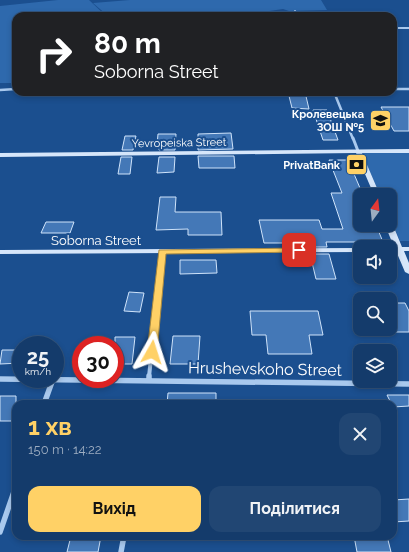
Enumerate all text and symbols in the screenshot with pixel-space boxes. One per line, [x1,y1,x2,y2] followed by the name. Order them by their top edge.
[94,27,161,60] text: 80 m
[28,28,80,80] icon: right
[94,61,219,82] text: Soborna Street
[367,107,393,133] school or university icon: Кролевецька ЗОШ №5
[292,108,364,134] place label: Кролевецька ЗОШ №5
[132,136,227,150] street label: Yevropeiska Street
[343,152,369,178] bank icon: PrivatBank
[283,159,341,172] place label: PrivatBank
[353,188,397,232] north arrow
[353,188,397,388] map controls
[51,233,142,248] street label: Soborna Street
[282,233,316,267] pin
[288,239,310,261] icon: arrive
[353,240,397,284] button: sound
[353,292,397,336] button: search
[131,331,173,373] position arrow
[72,336,124,388] speed limit sign: 30
[353,344,397,388] button: layers
[27,345,49,369] text: 25
[188,358,343,380] street label: Hrushevskoho Street
[25,366,51,377] text: km/h
[28,412,72,441] text: 1 хв
[339,413,381,455] button: close
[28,442,102,457] text: 150 m · 14:22
[28,486,201,532] button: Вихід
[209,486,381,532] button: Поділитися

